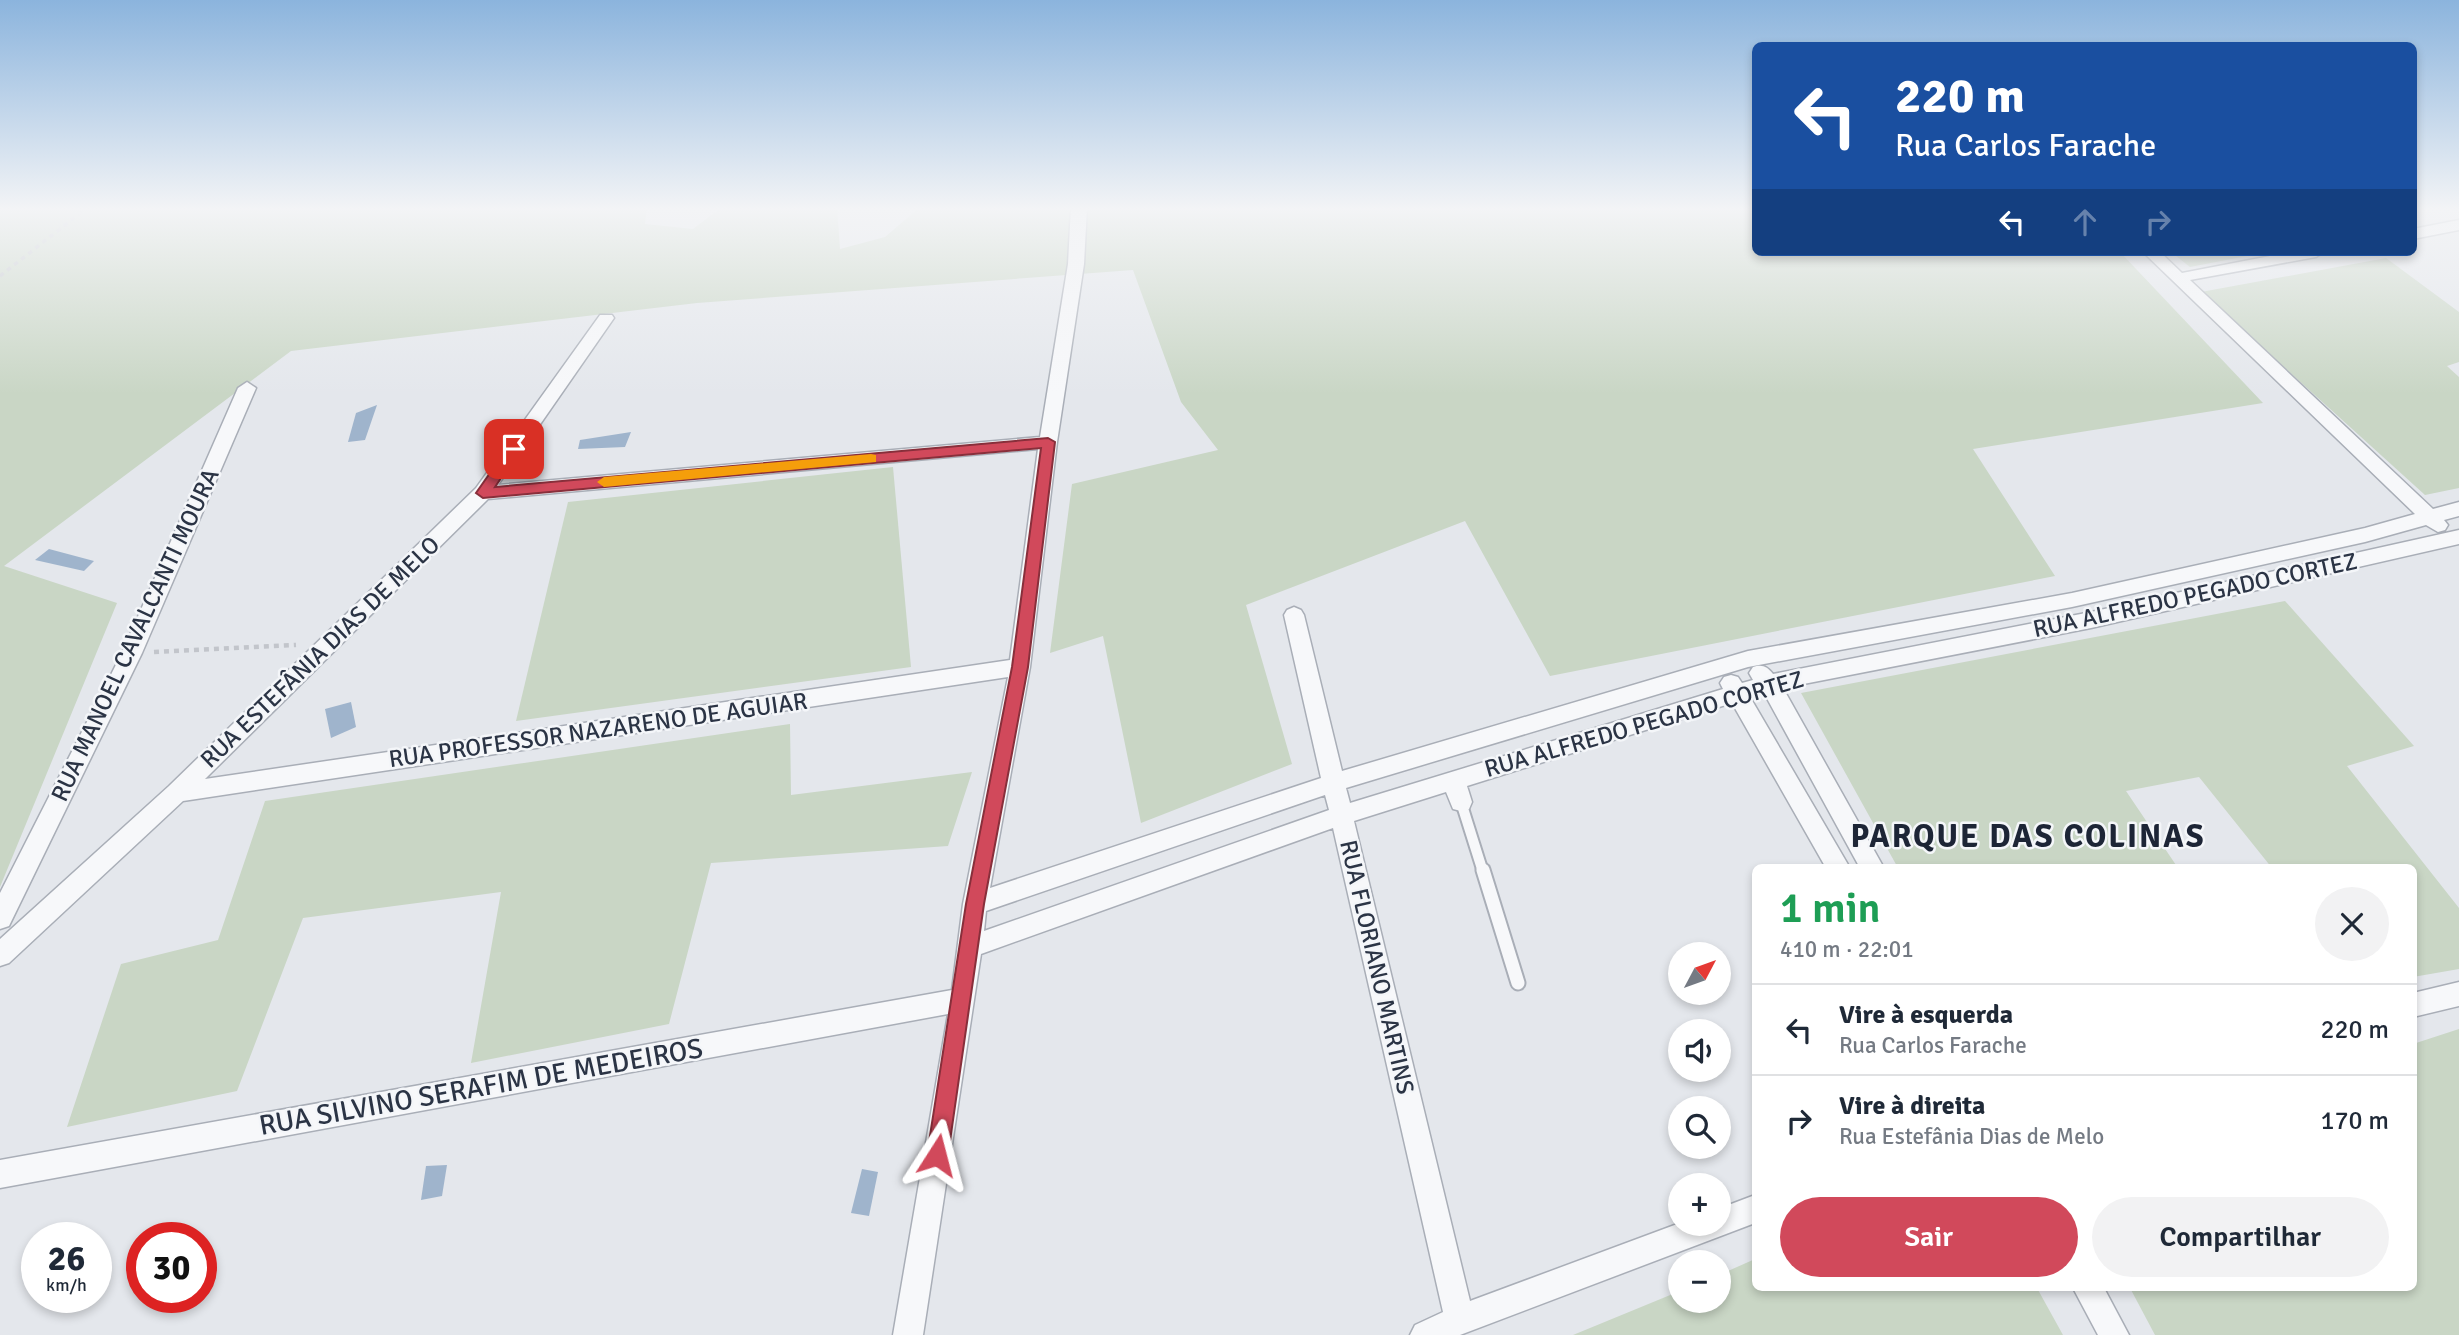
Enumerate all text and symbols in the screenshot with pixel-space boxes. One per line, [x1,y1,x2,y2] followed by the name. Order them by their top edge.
[1895,66,2025,126] text: 220 m
[1780,70,1871,161] icon: left
[1895,126,2156,165] text: Rua Carlos Farache
[1993,203,2031,241] icon: left
[2066,203,2104,241] icon: ahead
[2139,203,2177,241] icon: right
[484,419,544,479] pin
[495,430,533,468] icon: arrive
[45,463,226,806] street label: RUA MANOEL CAVALCANTI MOURA
[194,530,446,774] street label: RUA ESTEFÂNIA DIAS DE MELO
[2030,546,2360,644] street label: RUA ALFREDO PEGADO CORTEZ
[1481,664,1807,784] street label: RUA ALFREDO PEGADO CORTEZ
[387,686,809,774] street label: RUA PROFESSOR NAZARENO DE AGUIAR
[1850,817,2206,856] district label: PARQUE DAS COLINAS
[1333,837,1421,1097] street label: RUA FLORIANO MARTINS
[1780,883,1881,934] text: 1 min
[2315,887,2389,961] button: close
[1780,935,1914,964] text: 410 m · 22:01
[1668,942,1731,1004] north arrow
[1668,942,1731,1313] map controls
[1839,999,2013,1031] text: Vire à esquerda
[1780,1011,1818,1049] icon: left
[2320,1014,2389,1046] text: 220 m
[1668,1019,1731,1082] button: sound
[257,1031,705,1143] street label: RUA SILVINO SERAFIM DE MEDEIROS
[1839,1031,2027,1060] text: Rua Carlos Farache
[1839,1090,1985,1122] text: Vire à direita
[1668,1096,1731,1159] button: search
[1780,1102,1818,1140] icon: right
[2320,1105,2389,1137] text: 170 m
[900,1118,974,1192] position arrow
[1839,1122,2104,1151] text: Rua Estefânia Dias de Melo
[1668,1173,1731,1236] button: +
[1780,1197,2078,1277] button: Sair
[2092,1197,2389,1277] button: Compartilhar
[126,1222,217,1313] speed limit sign: 30
[48,1237,85,1280] text: 26
[1668,1250,1731,1313] button: −
[46,1274,87,1296] text: km/h

